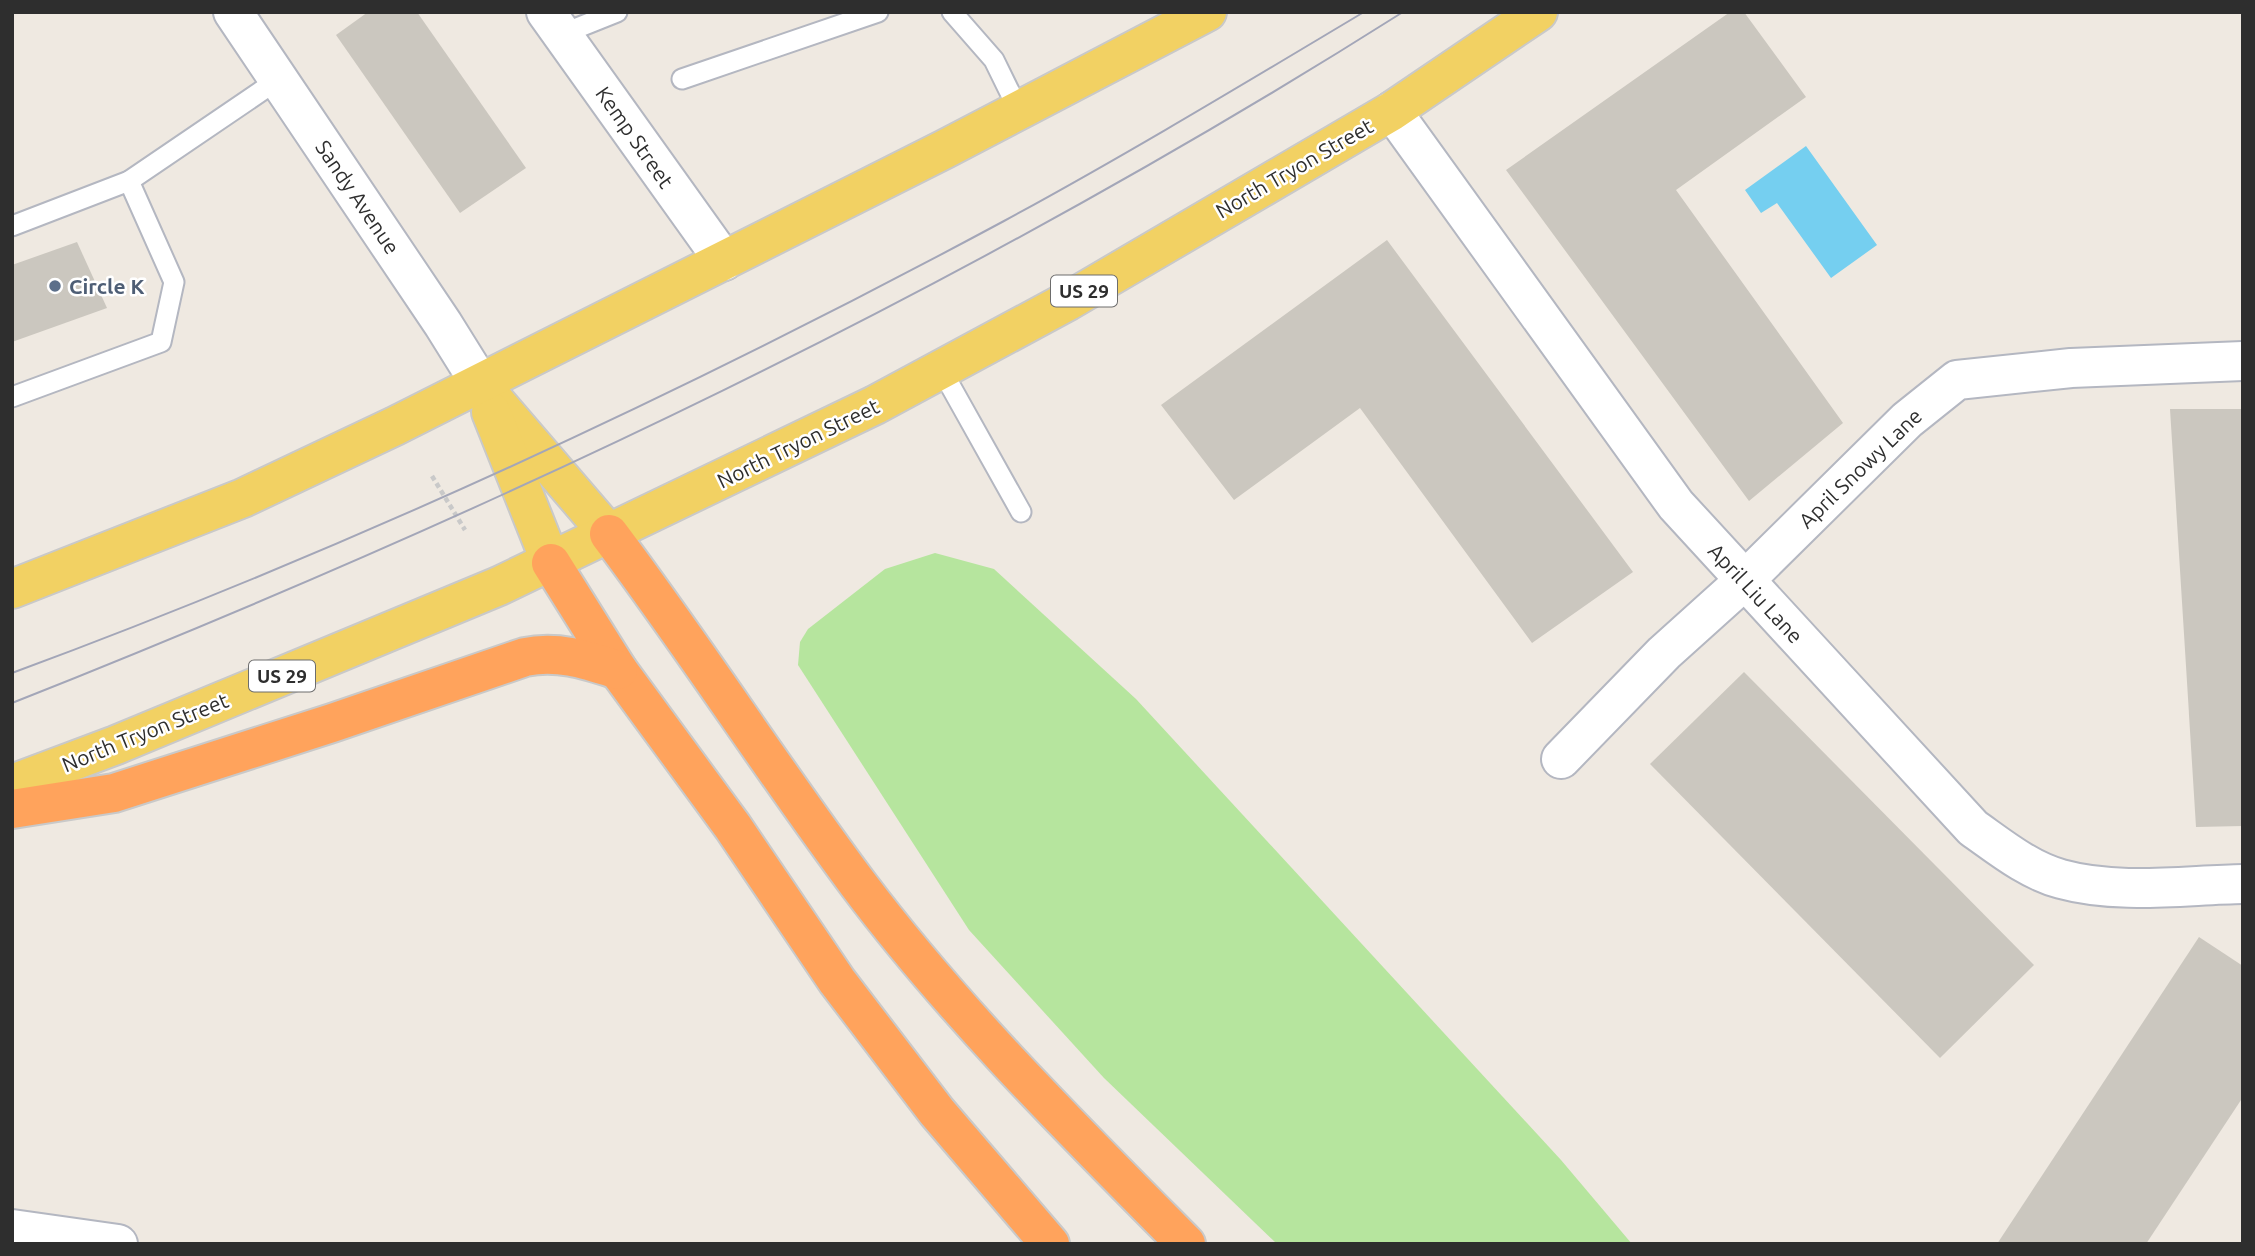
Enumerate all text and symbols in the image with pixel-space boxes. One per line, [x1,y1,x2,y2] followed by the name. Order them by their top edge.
[591,82,679,192] street label: Kemp Street
[1211,113,1377,223] street label: North Tryon Street
[311,136,405,258] street label: Sandy Avenue
[69,274,144,298] place label: Circle K
[1051,276,1117,306] road number: US 29
[47,278,63,294] marker: Circle K
[713,393,883,493] street label: North Tryon Street
[1794,403,1926,533] street label: April Snowy Lane
[1704,538,1808,648] street label: April Liu Lane
[249,660,315,692] road number: US 29
[58,688,232,776] street label: North Tryon Street

